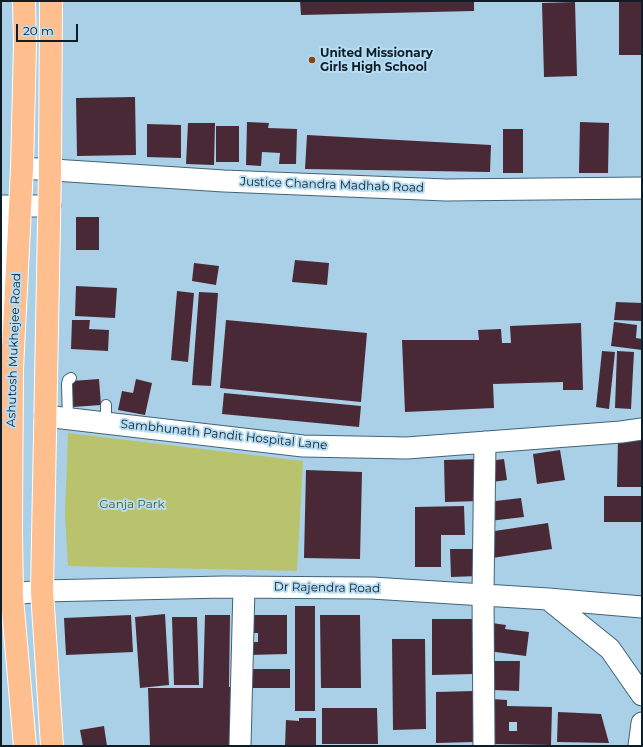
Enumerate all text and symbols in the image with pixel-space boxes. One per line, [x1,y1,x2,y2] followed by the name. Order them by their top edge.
[18,16,80,42] scale bar
[23,23,54,38] text: 20 m
[320,46,433,74] place label: United Missionary Girls High School
[307,55,317,65] marker: United Missionary Girls High School
[240,175,424,195] street label: Justice Chandra Madhab Road
[4,273,24,427] street label: Ashutosh Mukhejee Road
[120,417,328,453] street label: Sambhunath Pandit Hospital Lane
[99,497,165,511] park label: Ganja Park
[274,580,380,596] street label: Dr Rajendra Road

